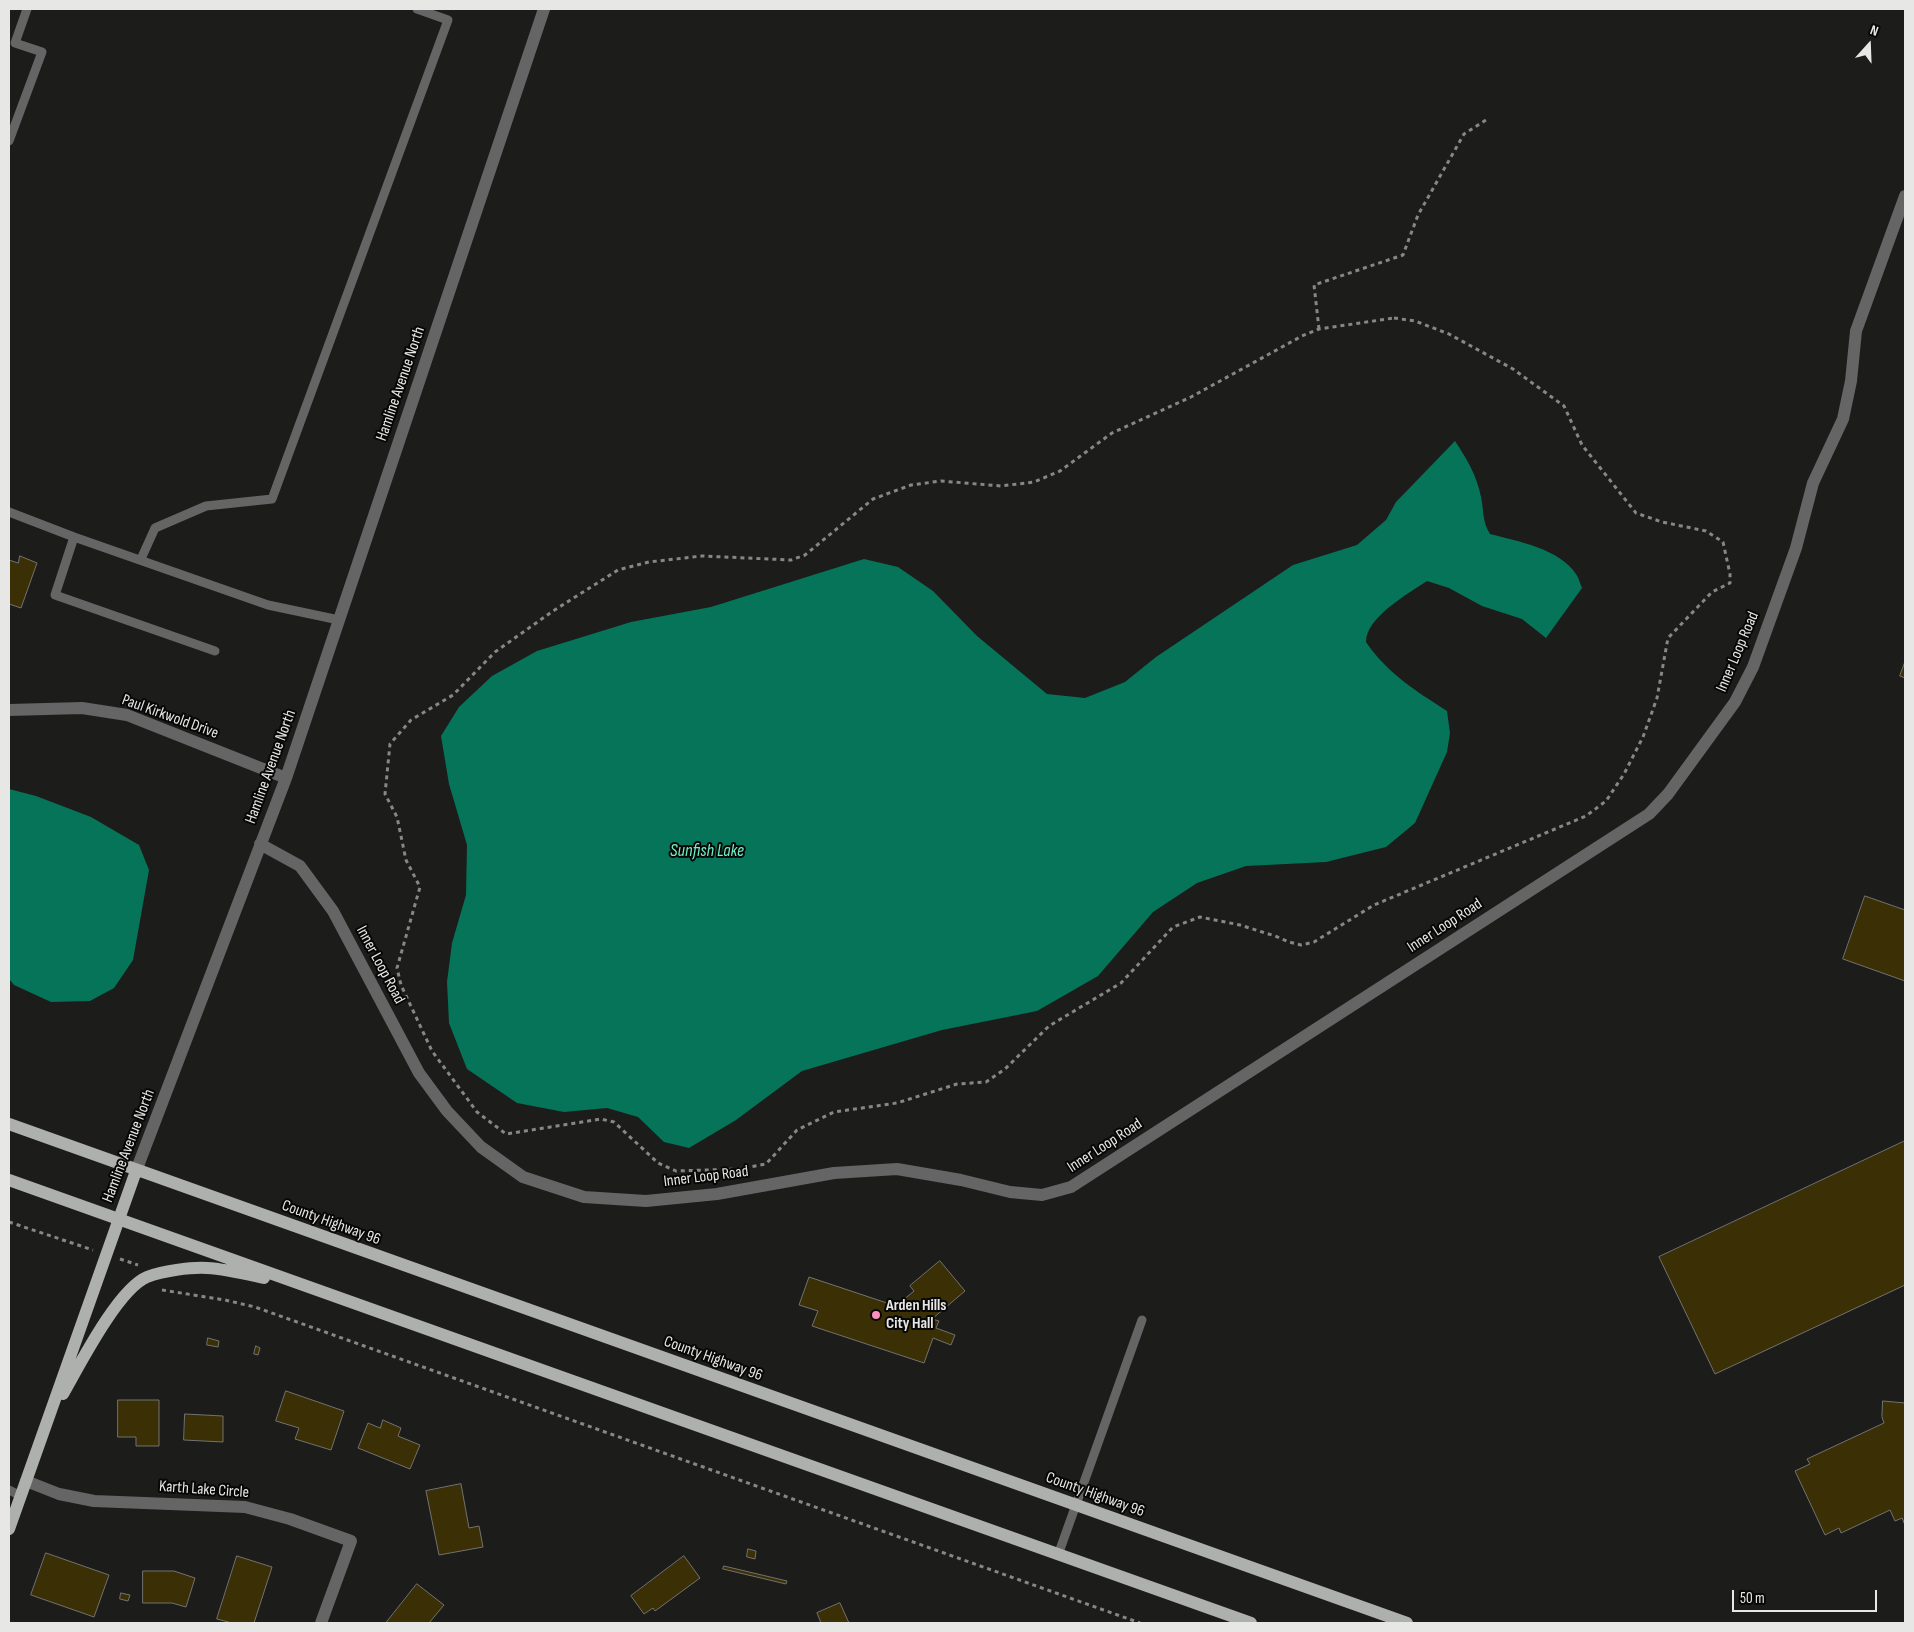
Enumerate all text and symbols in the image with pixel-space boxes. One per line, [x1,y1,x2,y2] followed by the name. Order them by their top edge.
[1844,20,1894,70] north arrow
[1868,21,1881,40] text: N
[372,324,430,444] street label: Hamline Avenue North
[1712,609,1764,695] street label: Inner Loop Road
[119,691,221,743] street label: Paul Kirkwold Drive
[242,708,300,826] street label: Hamline Avenue North
[670,840,744,862] water label: Sunfish Lake
[1404,895,1486,957] street label: Inner Loop Road
[351,923,409,1007] street label: Inner Loop Road
[99,1087,159,1205] street label: Hamline Avenue North
[1064,1115,1146,1177] street label: Inner Loop Road
[662,1162,750,1192] street label: Inner Loop Road
[279,1196,383,1250] street label: County Highway 96
[886,1296,946,1334] place label: Arden Hills City Hall
[870,1309,882,1321] marker: Arden Hills City Hall
[661,1332,765,1386] street label: County Highway 96
[1043,1468,1147,1522] street label: County Highway 96
[158,1477,250,1503] street label: Karth Lake Circle
[1734,1580,1879,1612] scale bar
[1740,1589,1765,1608] text: 50 m

